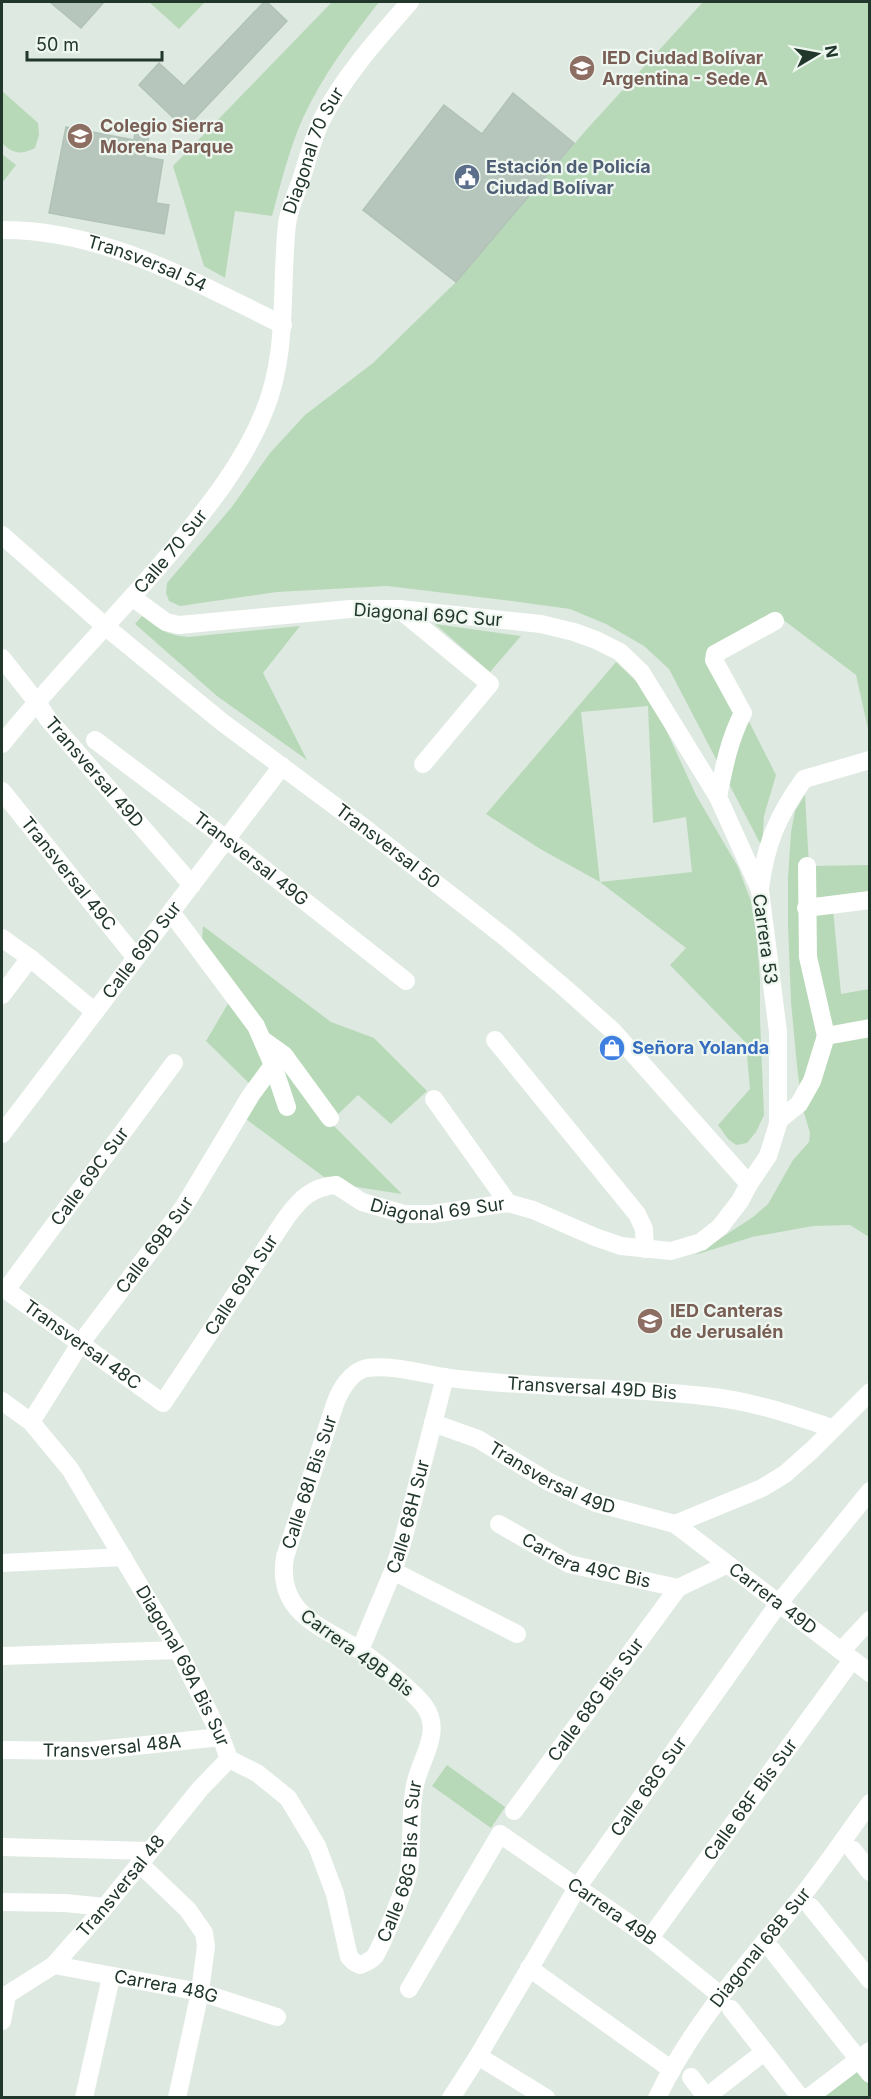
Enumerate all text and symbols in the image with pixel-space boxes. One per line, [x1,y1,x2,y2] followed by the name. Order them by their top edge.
[27,24,162,62] scale bar
[787,24,847,84] north arrow
[36,34,79,55] text: 50 m
[821,44,843,59] text: N
[602,47,768,89] place label: IED Ciudad Bolívar Argentina - Sede A
[567,53,597,83] school or university icon: IED Ciudad Bolívar Argentina - Sede A
[278,83,348,217] street label: Diagonal 70 Sur
[100,115,234,157] place label: Colegio Sierra Morena Parque
[65,121,95,151] school or university icon: Colegio Sierra Morena Parque
[486,156,651,198] place label: Estación de Policía Ciudad Bolívar
[452,162,482,192] public building icon: Estación de Policía Ciudad Bolívar
[85,231,210,296] street label: Transversal 54
[129,505,211,597] street label: Calle 70 Sur
[353,599,503,630] street label: Diagonal 69C Sur
[41,712,148,832] street label: Transversal 49D
[332,799,444,893] street label: Transversal 50
[189,807,313,910] street label: Transversal 49G
[17,812,121,934] street label: Transversal 49C
[749,892,782,986] street label: Carrera 53
[98,897,185,1003] street label: Calle 69D Sur
[597,1033,627,1063] shop icon: Señora Yolanda
[632,1037,769,1058] place label: Señora Yolanda
[46,1123,133,1230] street label: Calle 69C Sur
[111,1193,197,1297] street label: Calle 69B Sur
[368,1193,506,1225] street label: Diagonal 69 Sur
[200,1230,282,1339] street label: Calle 69A Sur
[20,1295,145,1394] street label: Transversal 48C
[670,1300,783,1342] place label: IED Canteras de Jerusalén
[635,1306,665,1336] school or university icon: IED Canteras de Jerusalén
[506,1372,678,1403] street label: Transversal 49D Bis
[277,1412,341,1552] street label: Calle 68I Bis Sur
[485,1437,618,1518] street label: Transversal 49D
[382,1457,433,1576] street label: Calle 68H Sur
[518,1528,653,1592] street label: Carrera 49C Bis
[725,1558,821,1639] street label: Carrera 49D
[132,1582,234,1749] street label: Diagonal 69A Bis Sur
[297,1605,418,1701] street label: Carrera 49B Bis
[543,1633,648,1765] street label: Calle 68G Bis Sur
[42,1730,182,1761] street label: Transversal 48A
[606,1732,691,1840] street label: Calle 68G Sur
[699,1734,801,1864] street label: Calle 68F Bis Sur
[372,1778,426,1945] street label: Calle 68G Bis A Sur
[72,1830,169,1941] street label: Transversal 48
[564,1873,661,1949] street label: Carrera 49B
[705,1883,815,2011] street label: Diagonal 68B Sur
[112,1965,221,2007] street label: Carrera 48G

